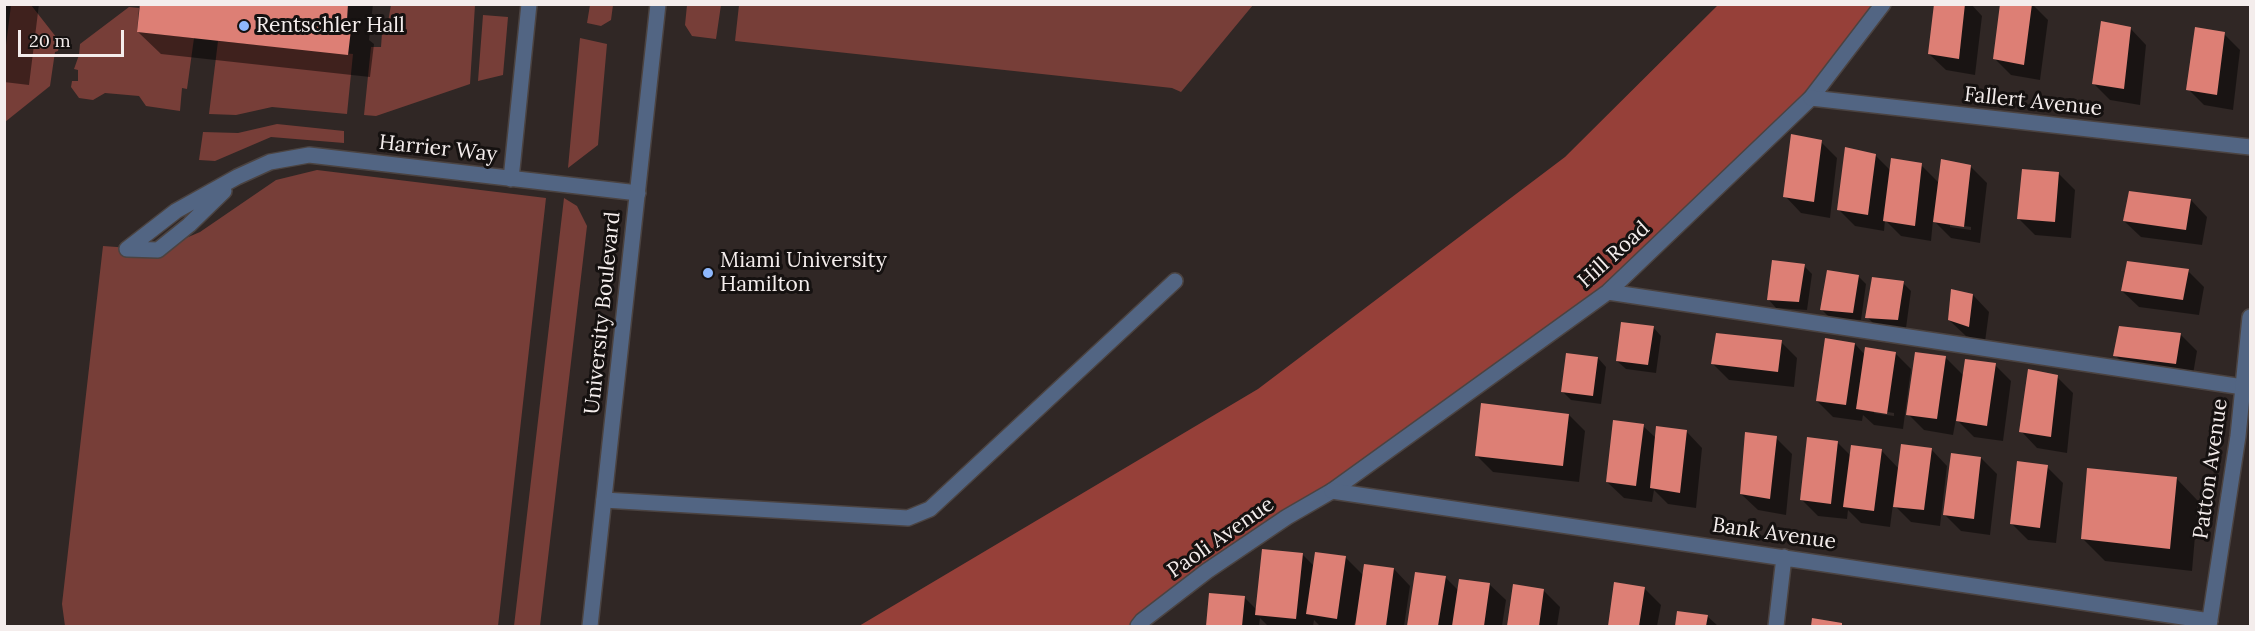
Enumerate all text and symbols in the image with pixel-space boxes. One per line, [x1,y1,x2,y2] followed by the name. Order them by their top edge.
[256,13,405,39] place label: Rentschler Hall
[21,18,128,56] scale bar
[237,19,251,33] marker: Rentschler Hall
[29,29,71,52] text: 20 m
[1963,82,2103,122] street label: Fallert Avenue
[378,130,498,168] street label: Harrier Way
[580,210,626,416] street label: University Boulevard
[1573,216,1655,294] street label: Hill Road
[720,248,887,298] place label: Miami University Hamilton
[701,266,715,280] marker: Miami University Hamilton
[2189,397,2233,541] street label: Patton Avenue
[1163,492,1279,584] street label: Paoli Avenue
[1710,513,1838,555] street label: Bank Avenue

